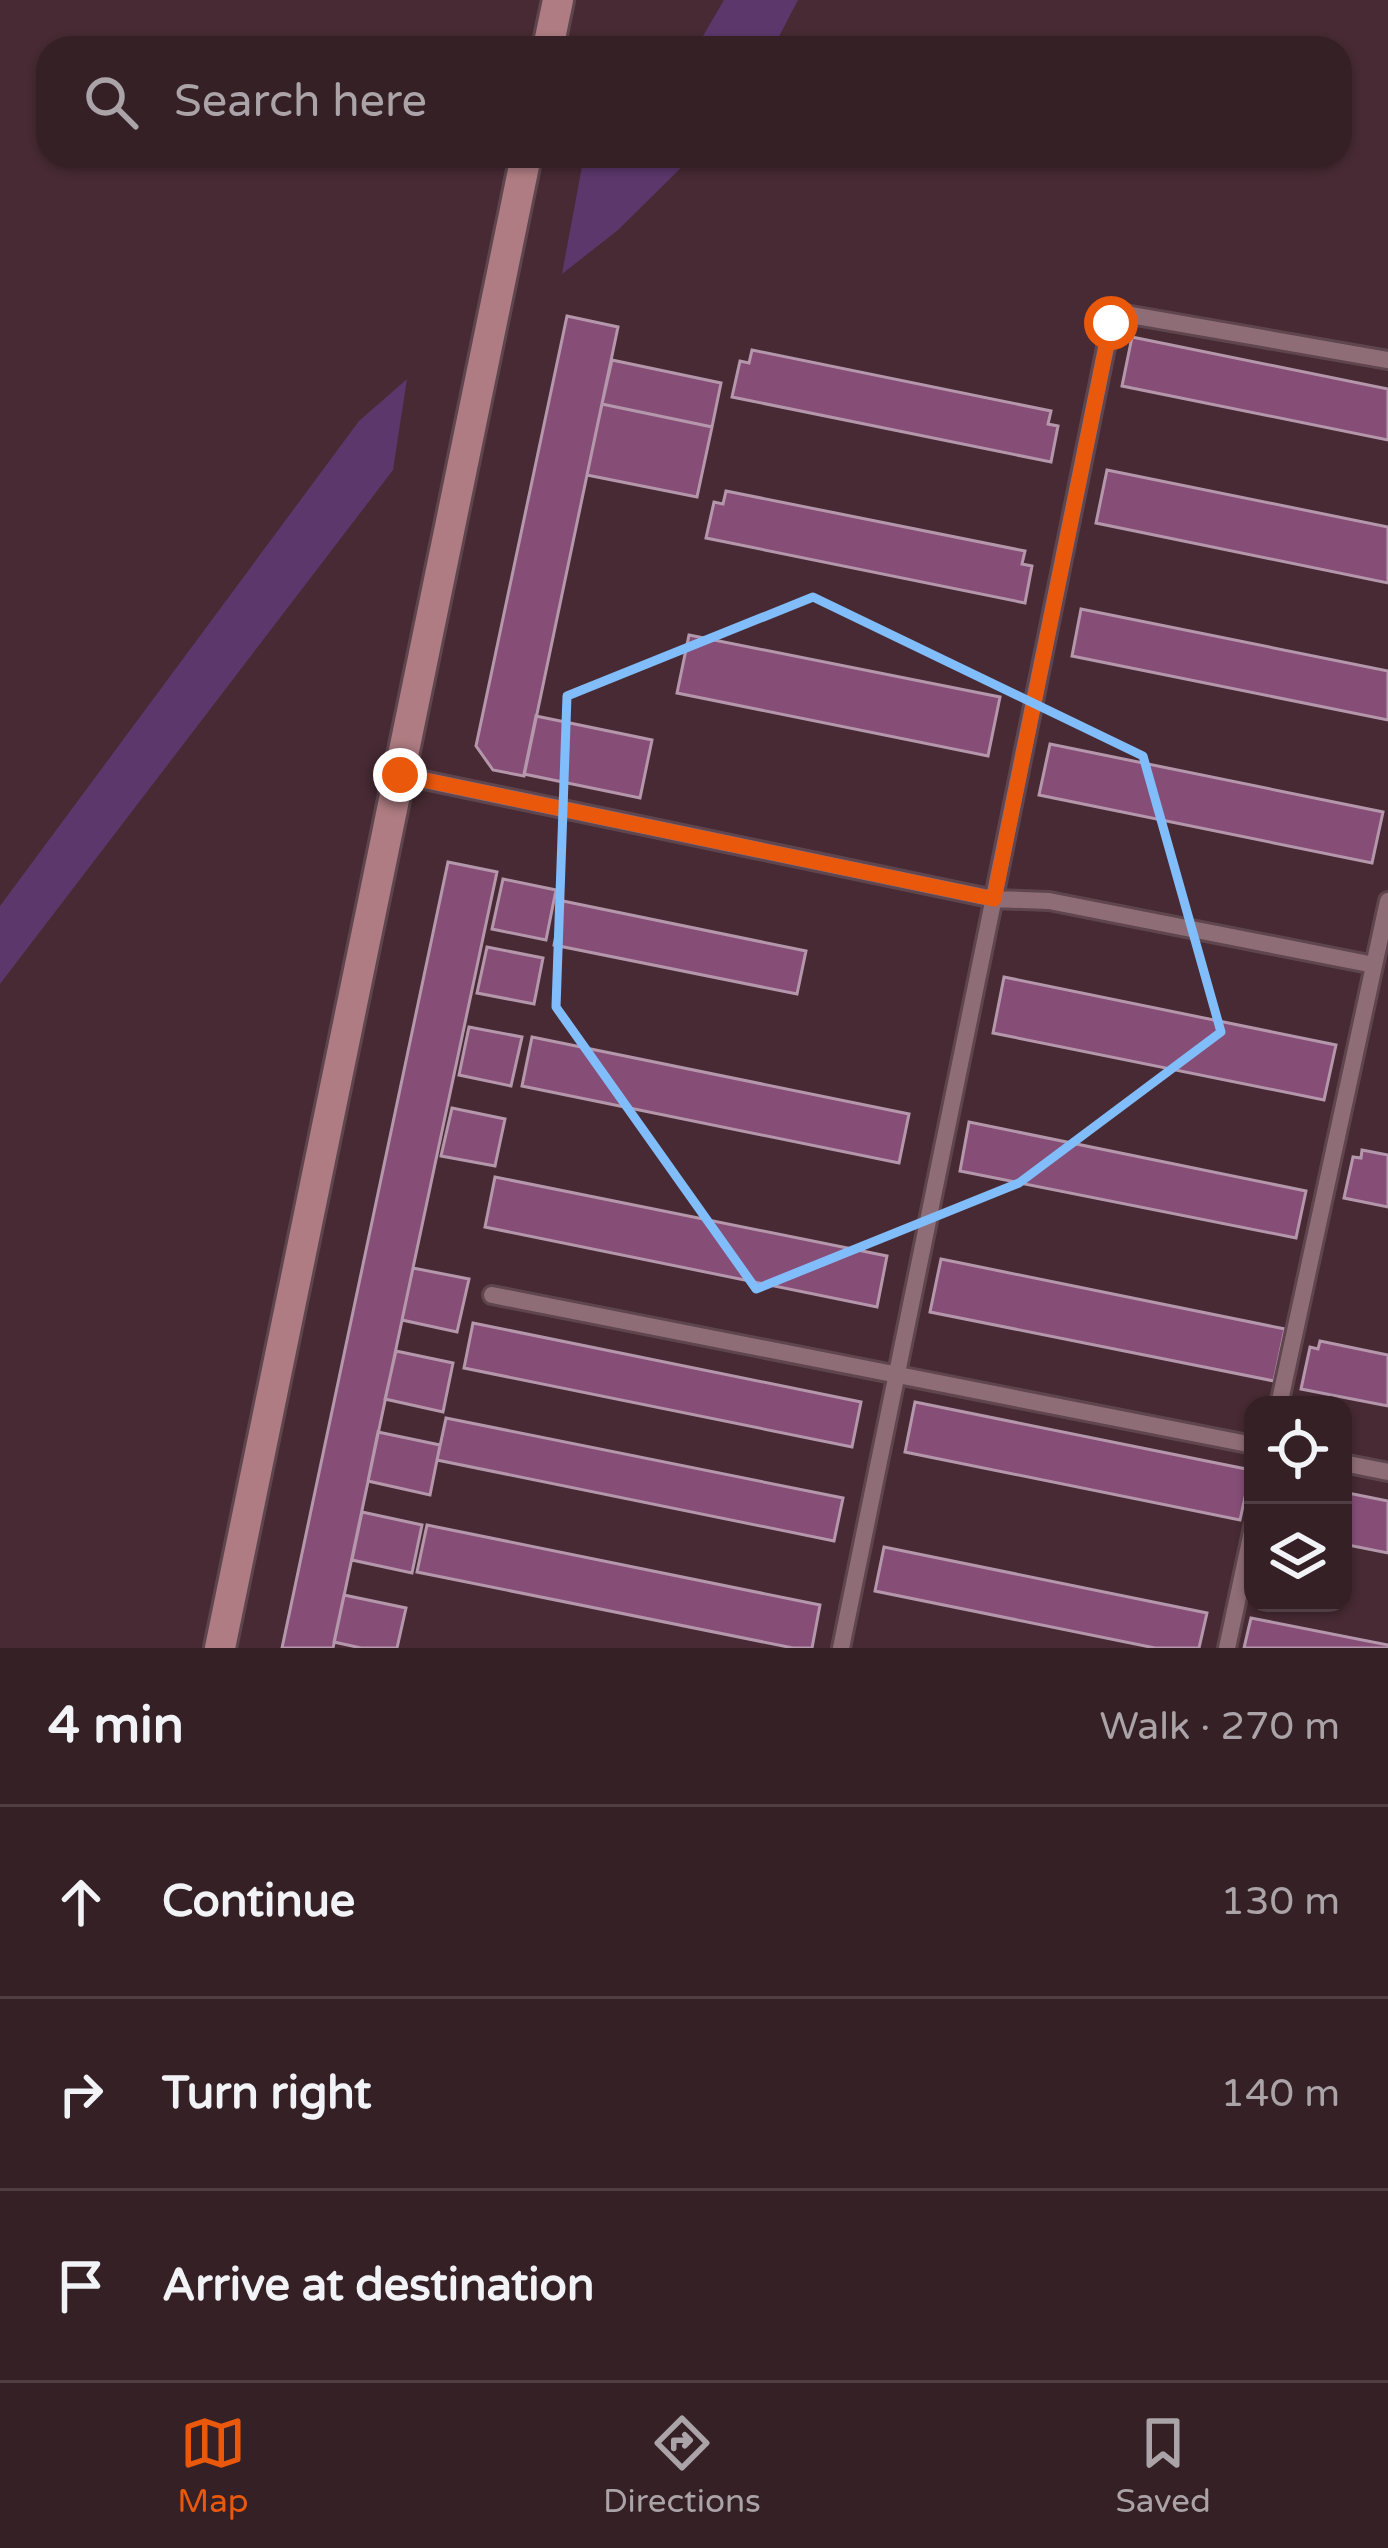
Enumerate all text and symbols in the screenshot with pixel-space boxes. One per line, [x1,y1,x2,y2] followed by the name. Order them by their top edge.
[36,36,1352,168] search box
[78,69,144,135] icon: search
[174,75,427,129] text: Search here
[1084,296,1138,350] route start
[373,748,427,802] route end
[1244,1396,1352,1612] map controls
[1244,1396,1352,1504] button: locate
[1244,1504,1352,1612] button: layers
[48,1695,184,1757] text: 4 min
[1099,1703,1340,1750] text: Walk · 270 m
[48,1869,114,1935] icon: ahead
[162,1875,355,1929] text: Continue
[1221,1878,1340,1925] text: 130 m
[48,2061,114,2127] icon: right
[162,2067,371,2121] text: Turn right
[1221,2070,1340,2117] text: 140 m
[48,2253,114,2319] icon: arrive
[162,2259,594,2313] text: Arrive at destination
[177,2410,249,2521] tab: Map
[603,2410,761,2521] tab: Directions
[1115,2410,1211,2521] tab: Saved

